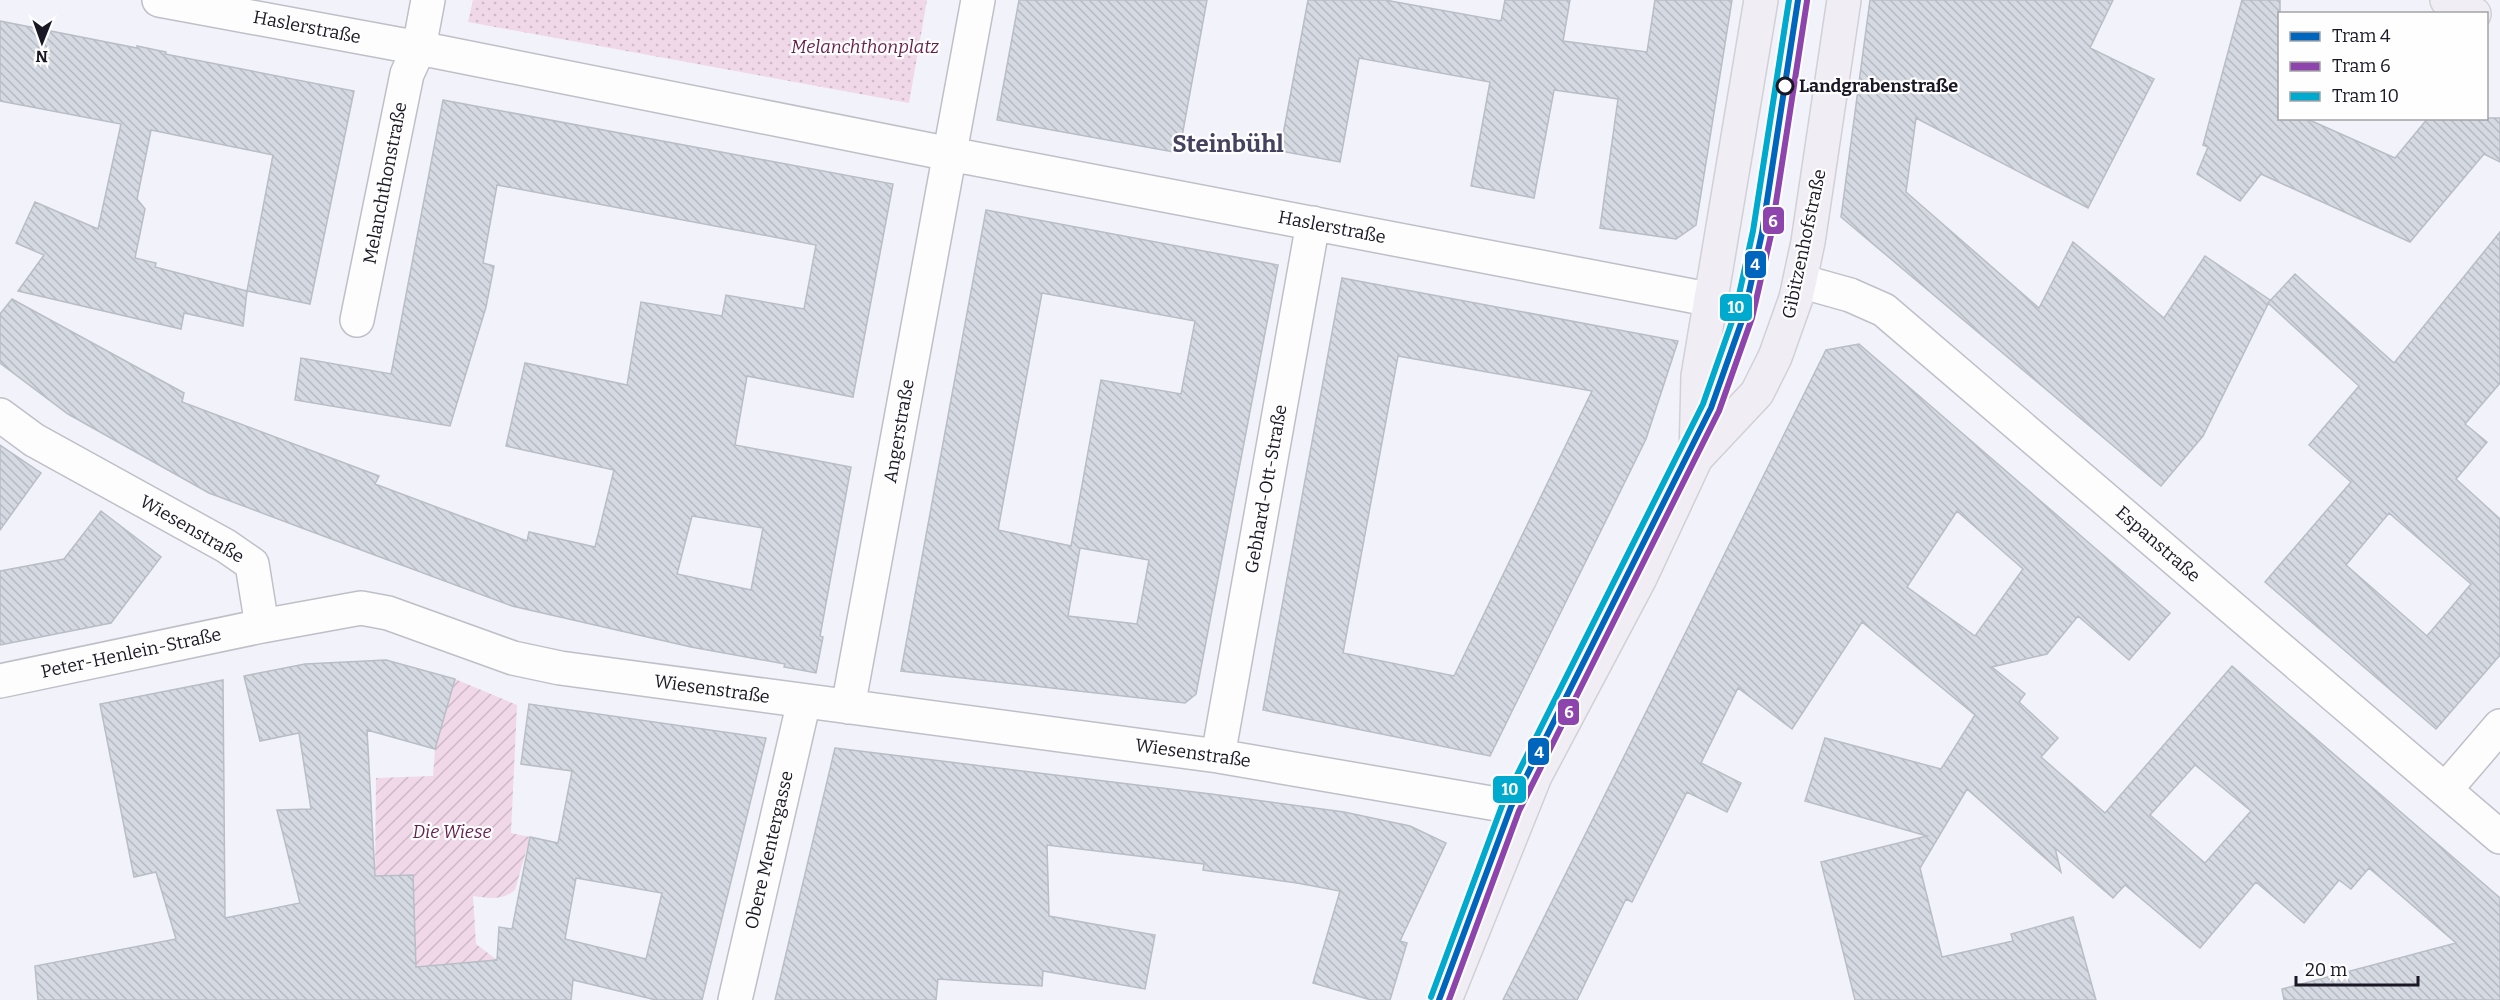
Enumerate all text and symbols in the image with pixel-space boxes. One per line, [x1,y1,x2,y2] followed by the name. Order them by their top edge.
[251,6,363,48] street label: Haslerstraße
[12,12,72,72] north arrow
[2278,12,2488,120] legend
[2332,25,2391,47] text: Tram 4
[791,36,940,58] park label: Melanchthonplatz
[35,47,48,66] text: N
[2332,55,2391,77] text: Tram 6
[1799,75,1958,97] place label: Landgrabenstraße
[1776,77,1794,95] marker: Landgrabenstraße
[2332,85,2399,107] text: Tram 10
[358,100,412,266] street label: Melanchthonstraße
[1172,130,1284,158] district label: Steinbühl
[1777,167,1831,321] street label: Gibitzenhofstraße
[1276,206,1388,248] street label: Haslerstraße
[1762,206,1785,235] line badge: 6
[1768,212,1778,231] text: 6
[1744,250,1767,279] line badge: 4
[1750,255,1760,274] text: 4
[1719,293,1753,322] line badge: 10
[1727,298,1745,317] text: 10
[879,377,919,485] street label: Angerstraße
[1240,403,1292,575] street label: Gebhard-Ott-Straße
[136,490,248,568] street label: Wiesenstraße
[2111,501,2205,587] street label: Espanstraße
[39,623,223,683] street label: Peter-Henlein-Straße
[653,670,771,708] street label: Wiesenstraße
[1557,698,1580,726] line badge: 6
[1564,703,1574,722] text: 6
[1134,734,1252,772] street label: Wiesenstraße
[1527,737,1550,766] line badge: 4
[1534,743,1544,762] text: 4
[740,769,798,931] street label: Obere Mentergasse
[1492,775,1527,804] line badge: 10
[1501,780,1519,799] text: 10
[412,821,492,843] park label: Die Wiese
[2296,949,2418,987] scale bar
[2305,959,2347,981] text: 20 m

